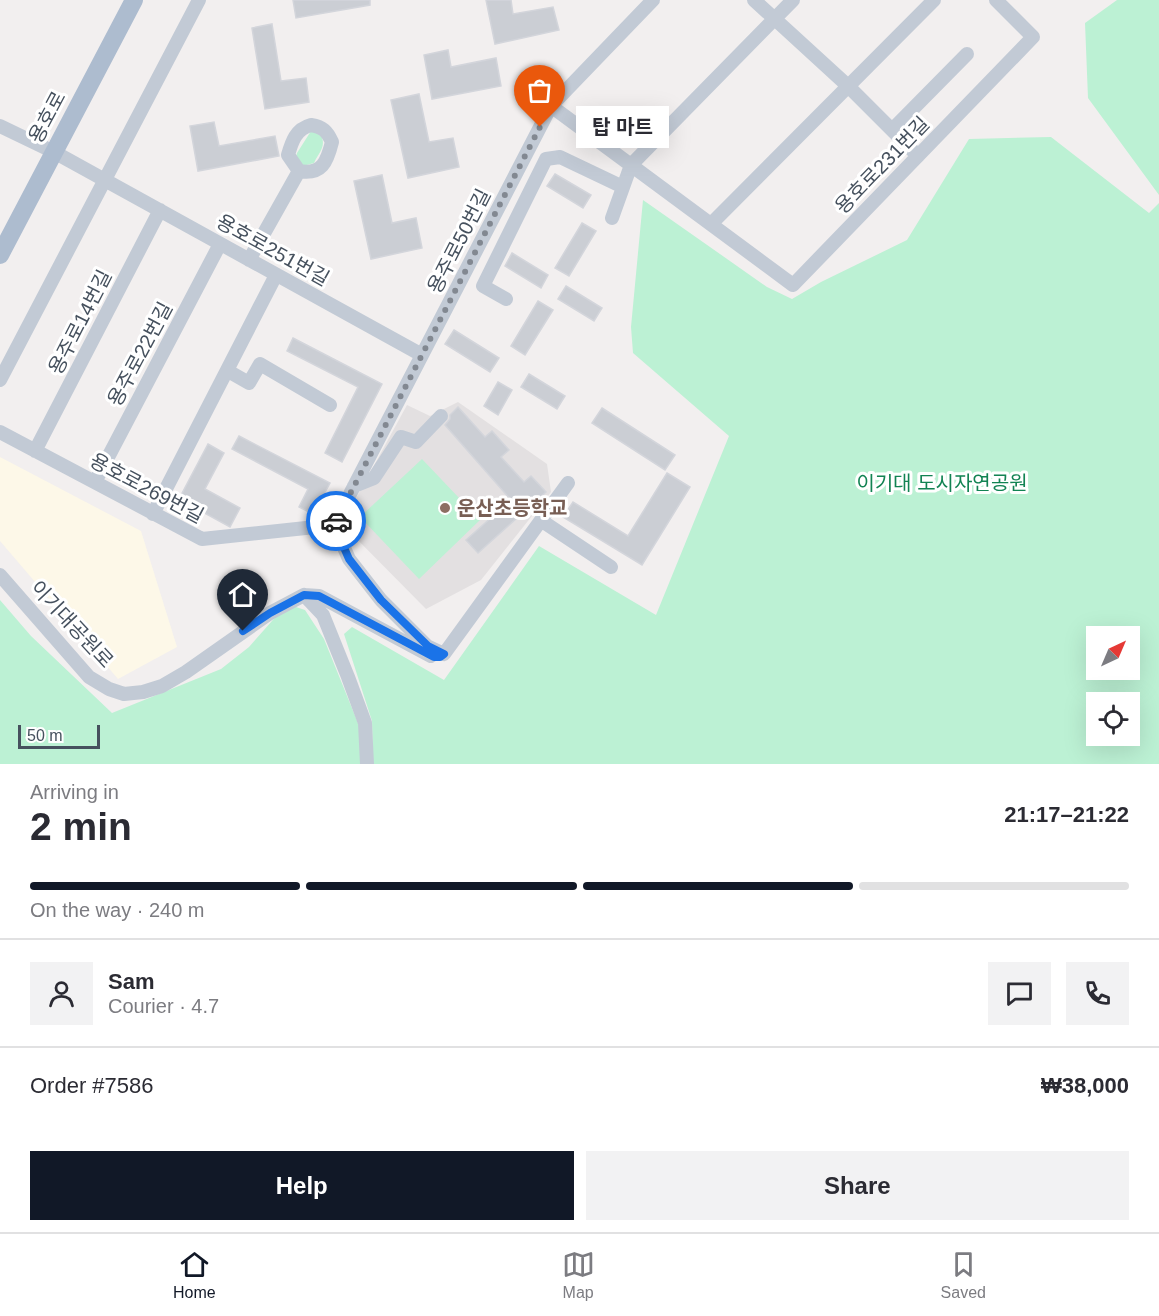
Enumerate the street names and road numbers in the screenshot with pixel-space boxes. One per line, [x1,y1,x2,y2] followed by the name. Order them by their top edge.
[24,87,70,147] street label: 용호로
[831,112,933,218] street label: 용호로231번길
[423,185,495,297] street label: 용주로50번길
[213,210,333,290] street label: 용호로251번길
[44,266,116,378] street label: 용주로14번길
[103,298,177,410] street label: 용주로22번길
[86,449,208,527] street label: 용호로269번길
[26,576,118,672] street label: 이기대공원로

